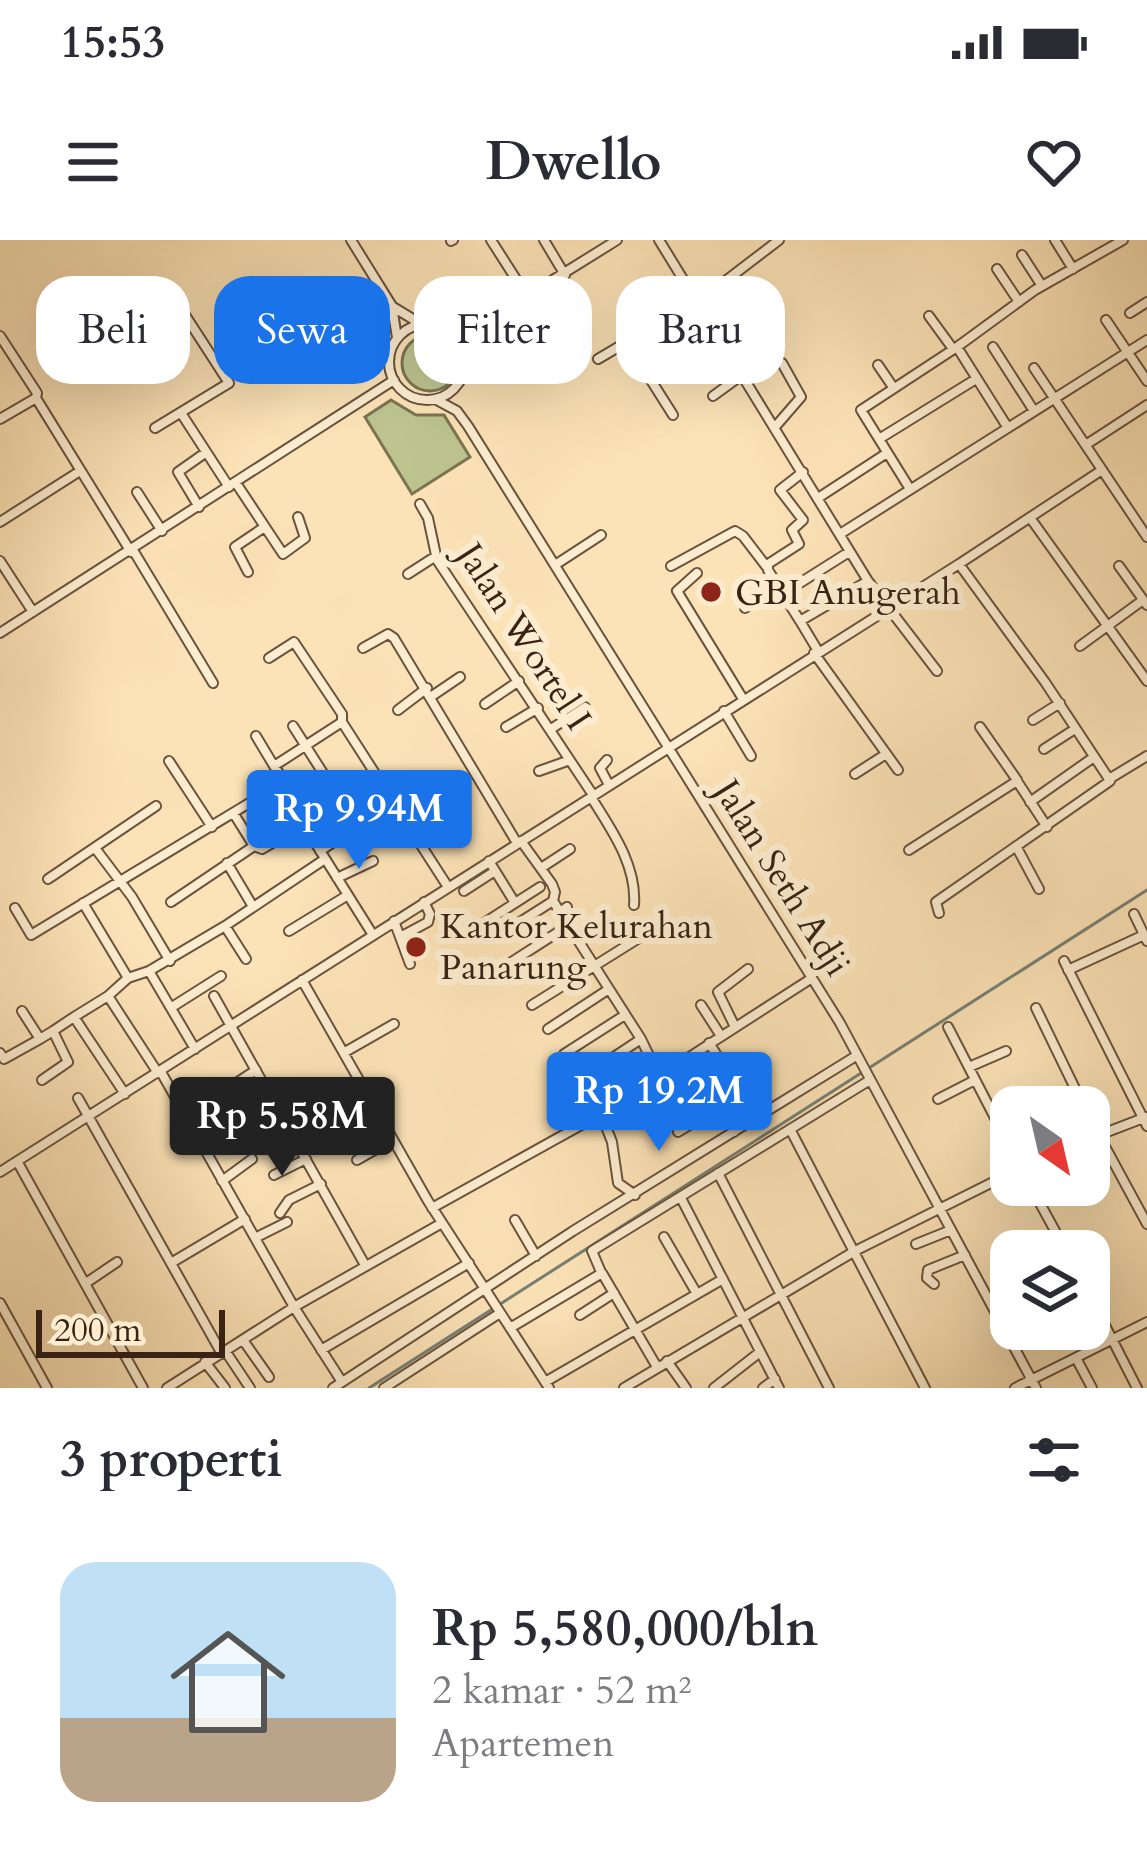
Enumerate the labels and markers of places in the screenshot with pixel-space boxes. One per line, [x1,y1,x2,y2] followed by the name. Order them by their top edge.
[735,568,961,617] place label: GBI Anugerah
[698,579,724,605] marker: GBI Anugerah
[235,770,483,872] pin: Rp 9.94M
[440,902,713,992] place label: Kantor Kelurahan Panarung
[403,934,429,960] marker: Kantor Kelurahan Panarung
[535,1052,783,1154] pin: Rp 19.2M
[158,1077,406,1179] pin: Rp 5.58M

